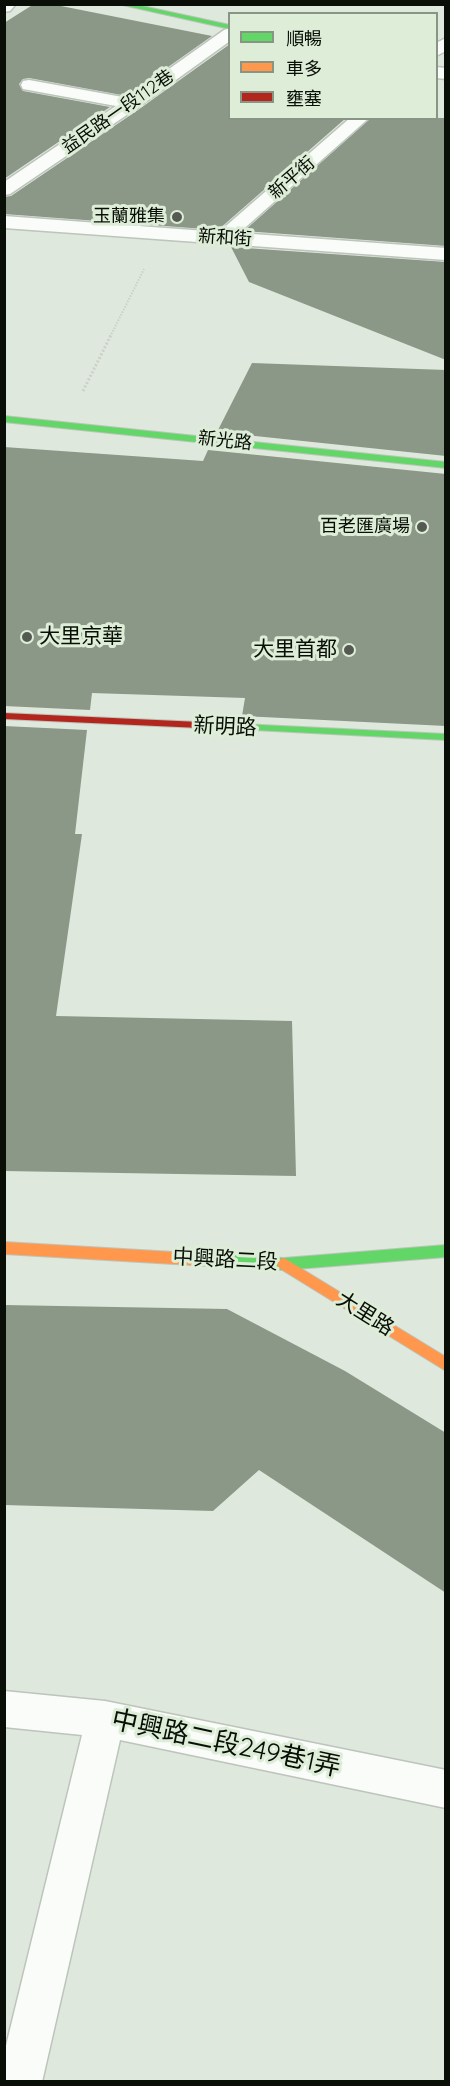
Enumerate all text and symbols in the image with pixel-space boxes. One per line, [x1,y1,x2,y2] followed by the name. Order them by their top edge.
[228,12,438,120] legend
[286,27,322,50] text: 順暢
[286,57,322,80] text: 車多
[58,66,178,158] street label: 益民路一段112巷
[286,87,322,110] text: 壅塞
[265,152,319,204] street label: 新平街
[93,206,165,228] place label: 玉蘭雅集
[170,210,184,224] marker: 玉蘭雅集
[197,225,253,251] street label: 新和街
[197,427,253,455] street label: 新光路
[320,516,410,538] place label: 百老匯廣場
[415,520,429,534] marker: 百老匯廣場
[39,624,123,650] place label: 大里京華
[20,630,34,644] marker: 大里京華
[253,637,337,663] place label: 大里首都
[342,643,356,657] marker: 大里首都
[193,713,257,741] street label: 新明路
[172,1245,278,1275] street label: 中興路二段
[332,1287,398,1341] street label: 大里路
[109,1704,343,1784] street label: 中興路二段249巷1弄

